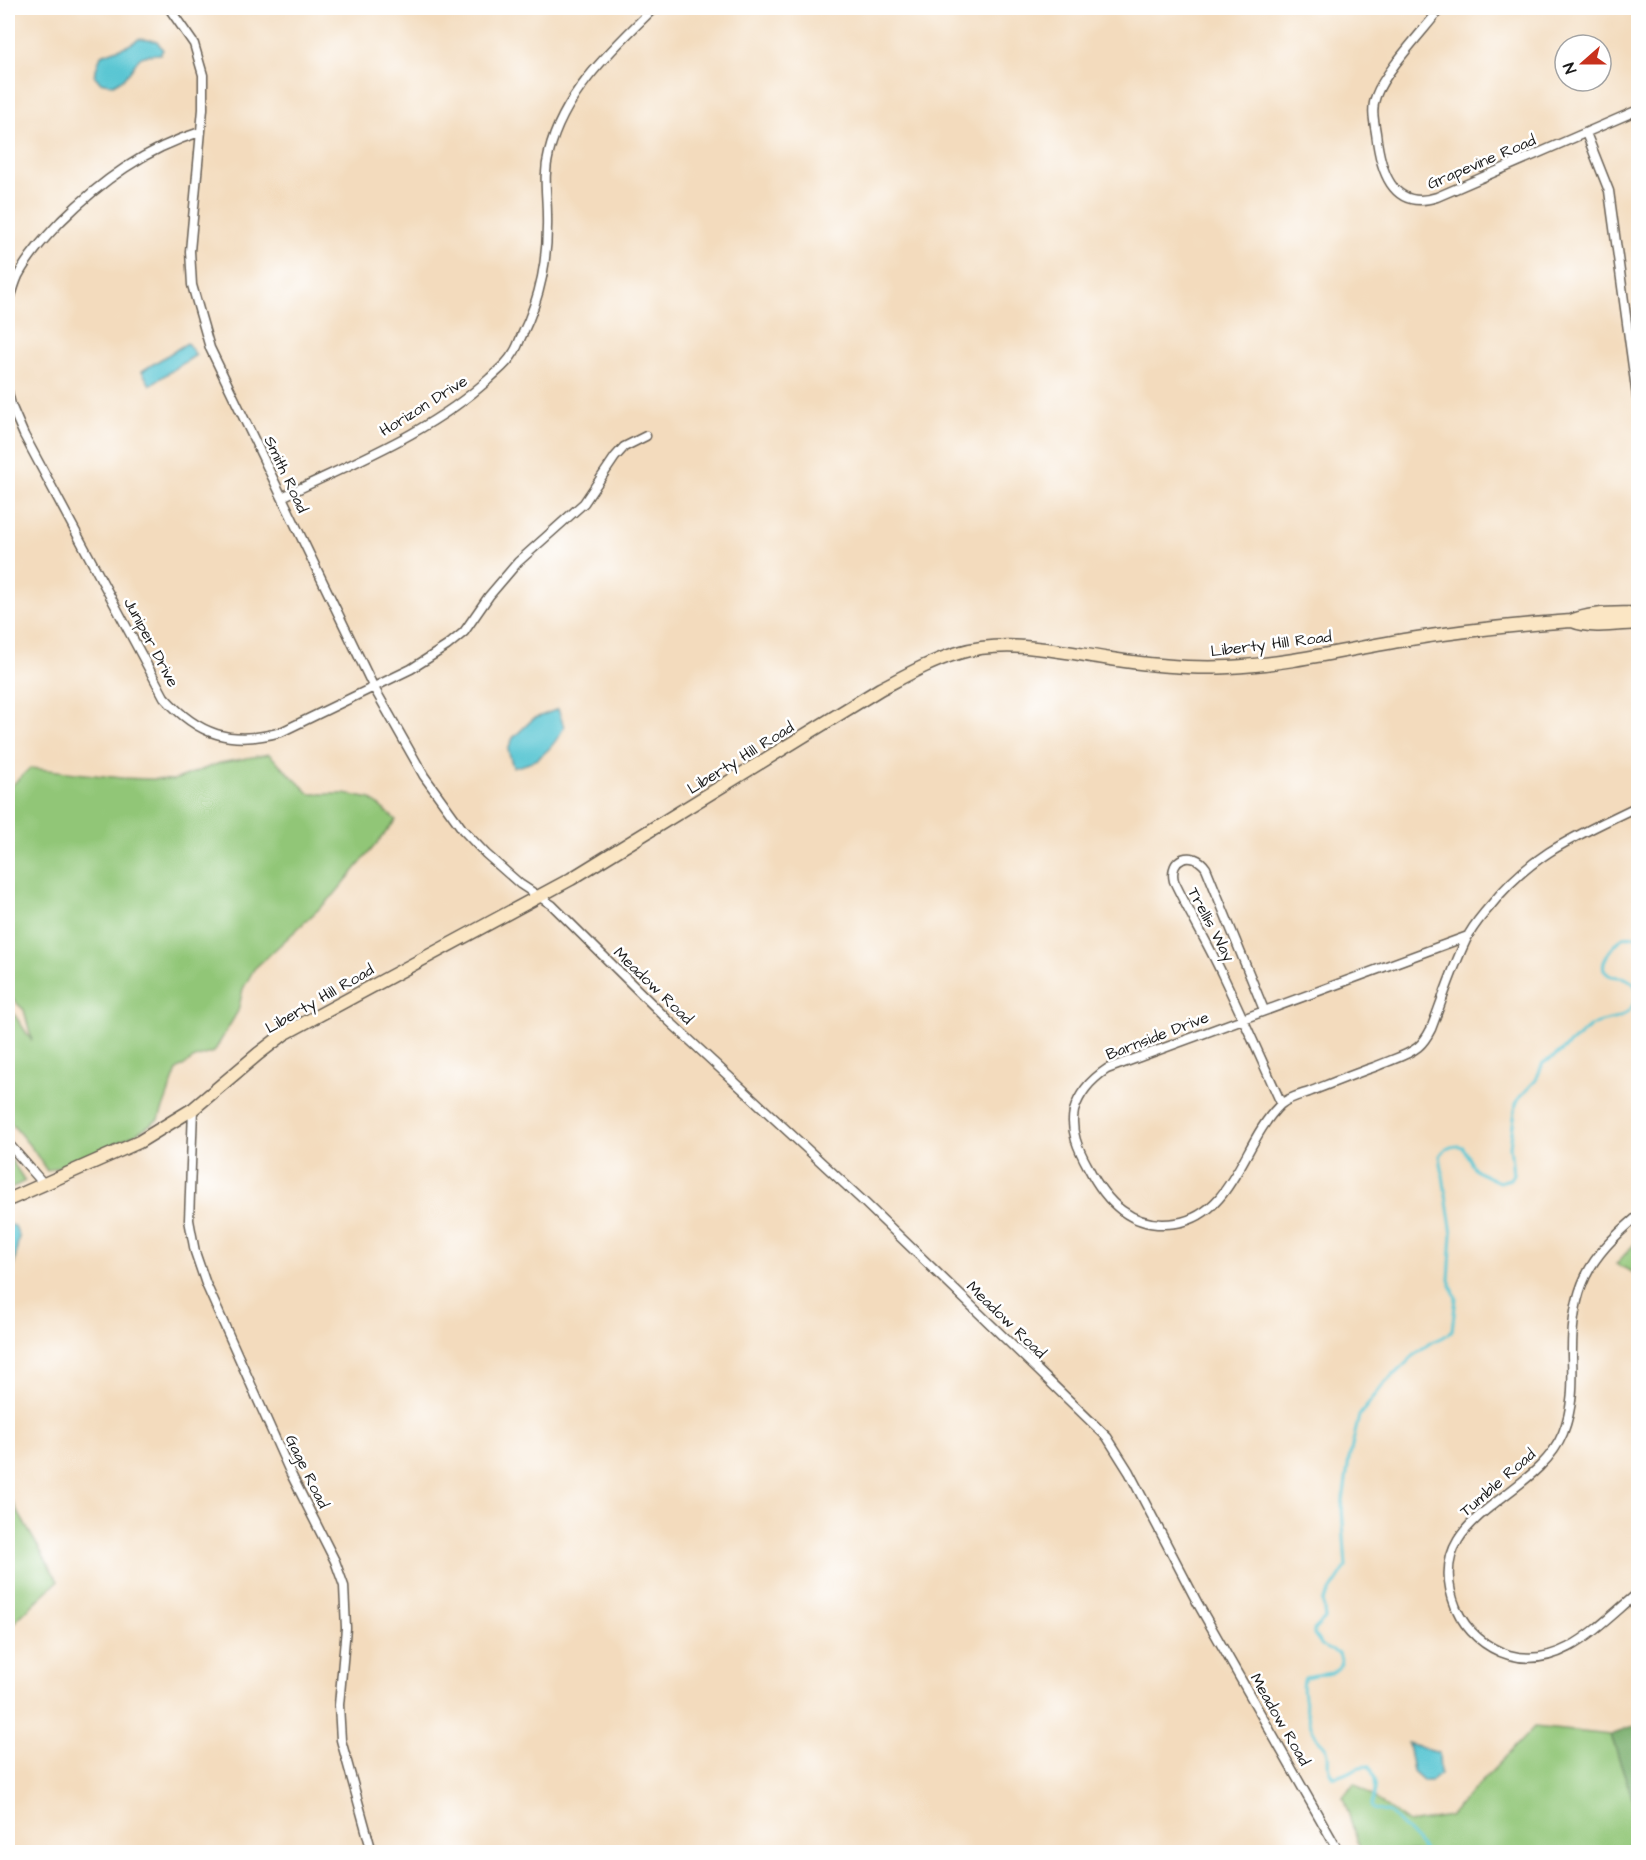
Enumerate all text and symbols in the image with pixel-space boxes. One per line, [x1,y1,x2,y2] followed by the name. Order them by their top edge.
[1553,33,1613,93] north arrow
[1558,59,1582,77] text: N
[1424,129,1539,195] street label: Grapevine Road
[375,370,472,442] street label: Horizon Drive
[259,432,314,517] street label: Smith Road
[118,594,184,691] street label: Juniper Drive
[1209,626,1333,663] street label: Liberty Hill Road
[683,716,799,800] street label: Liberty Hill Road
[1181,883,1240,966] street label: Trellis Way
[609,942,698,1030] street label: Meadow Road
[261,959,378,1040] street label: Liberty Hill Road
[1103,1006,1212,1066] street label: Barnside Drive
[962,1276,1051,1364] street label: Meadow Road
[279,1431,334,1512] street label: Gage Road
[1455,1444,1540,1522] street label: Tumble Road
[1245,1669,1315,1770] street label: Meadow Road

